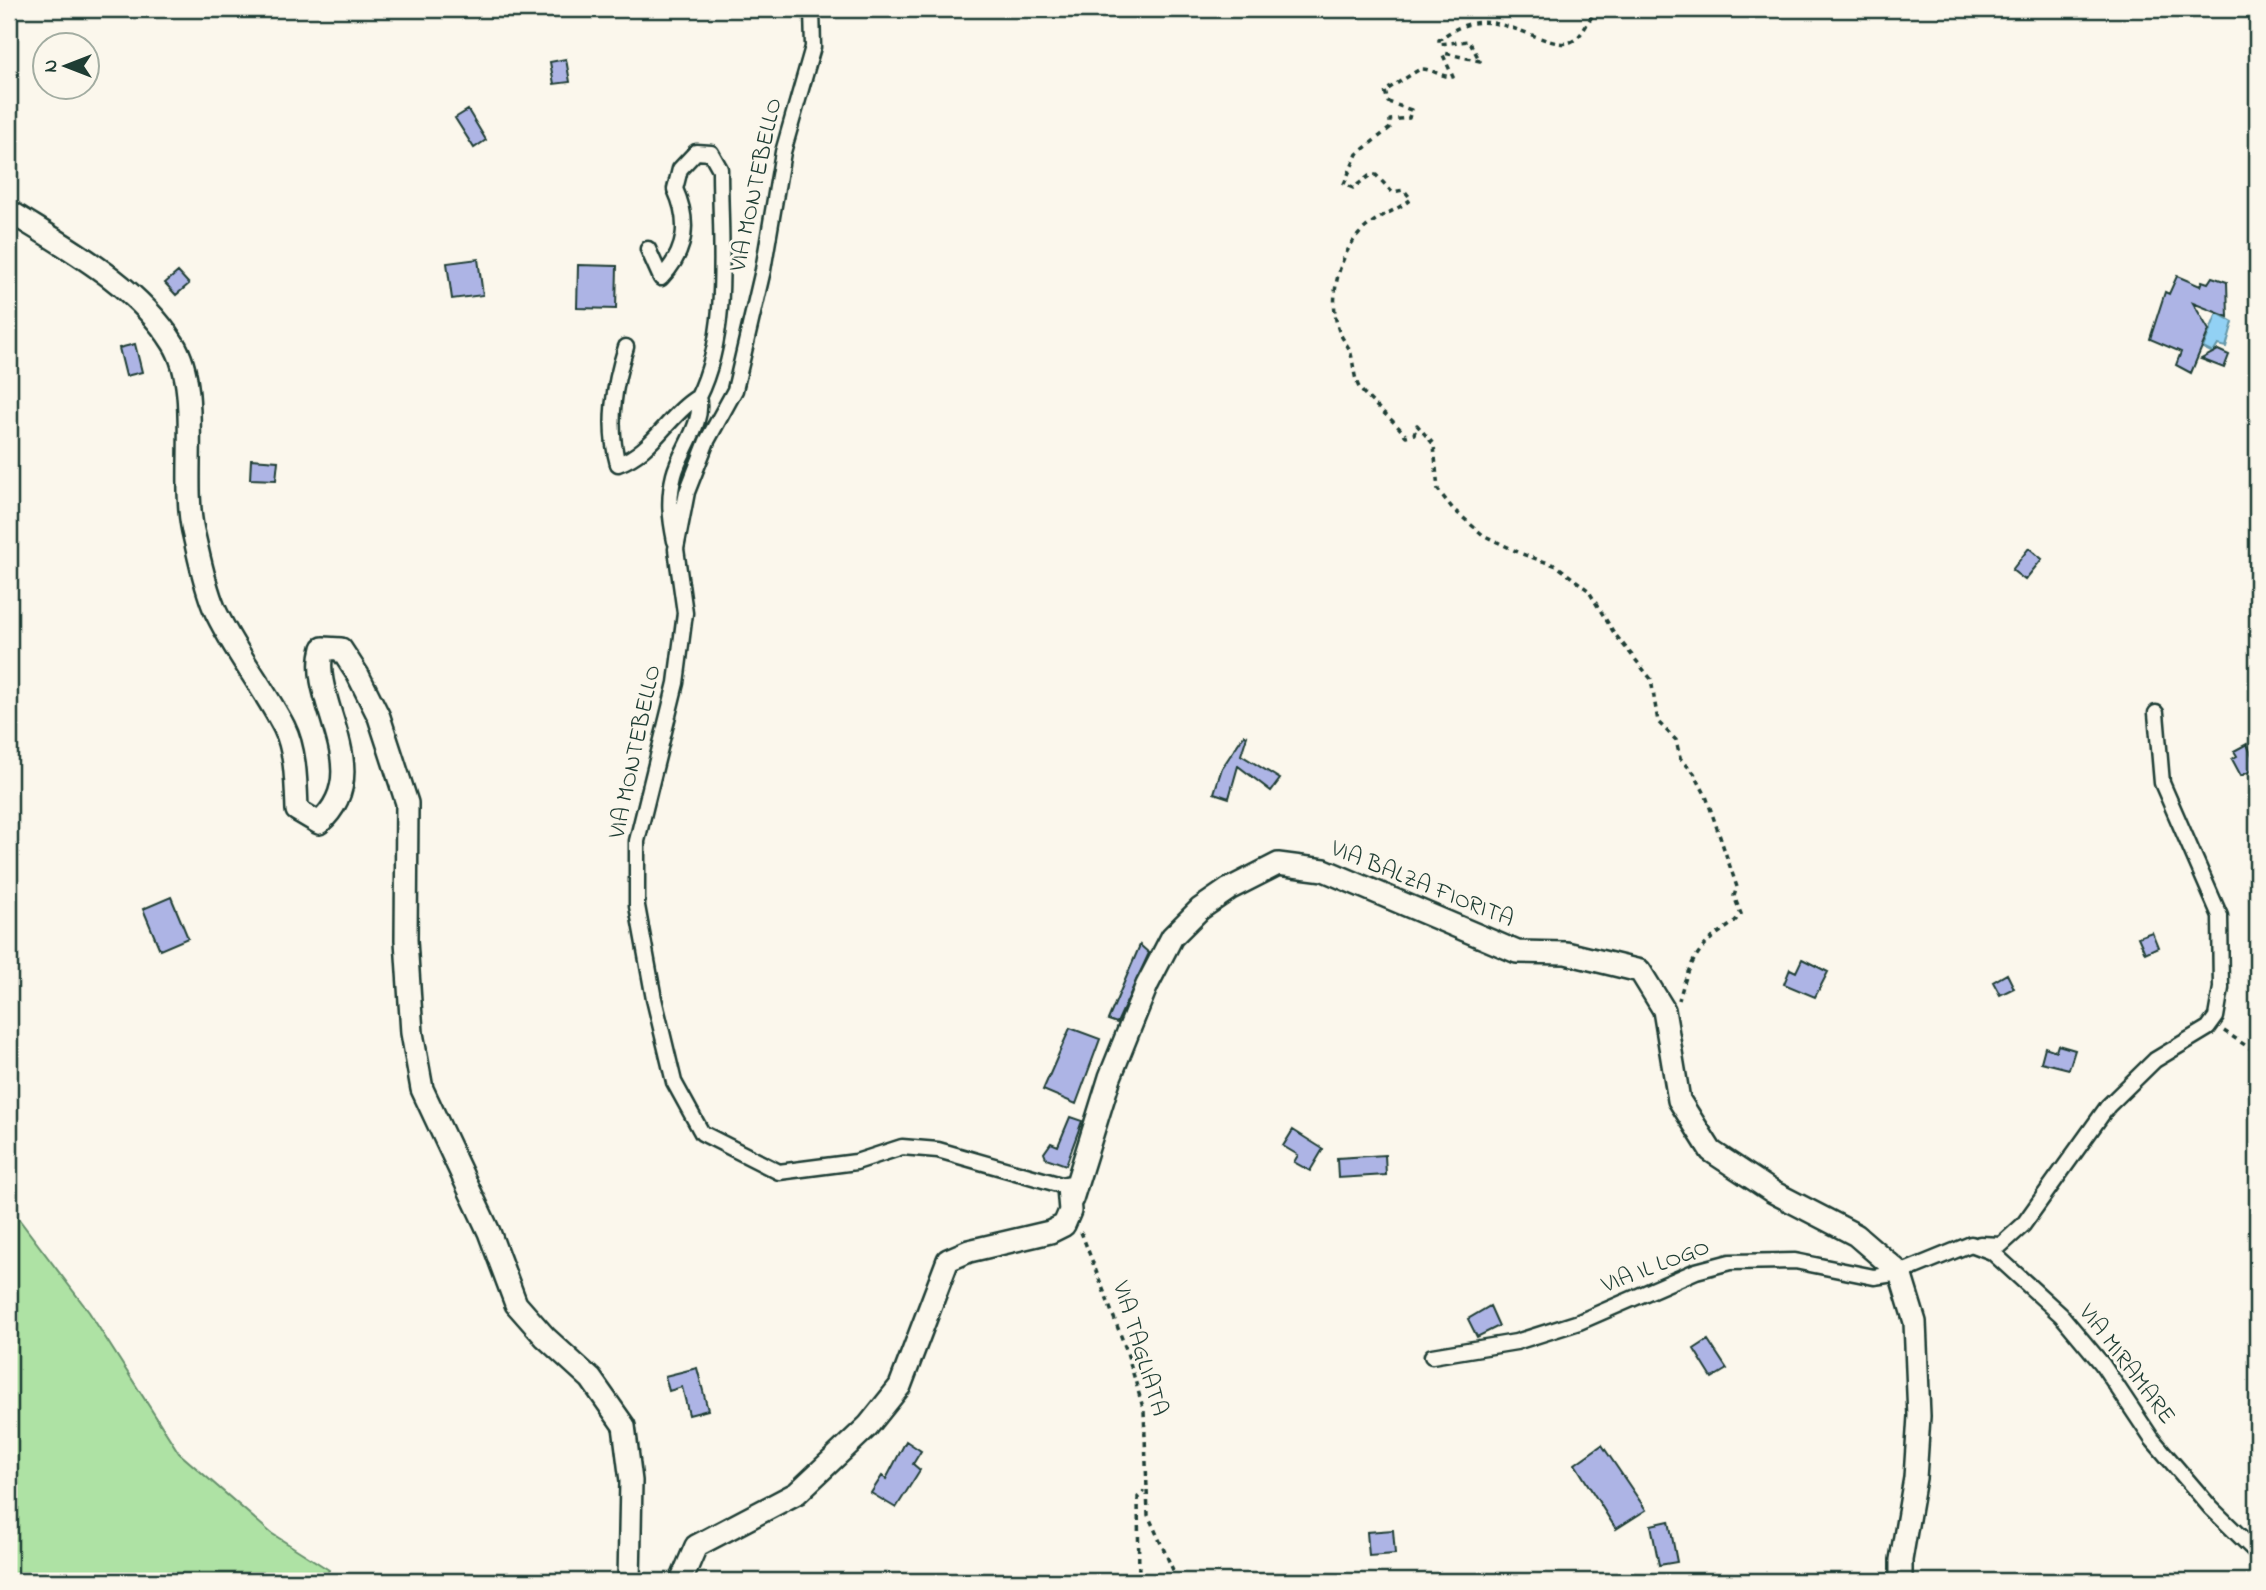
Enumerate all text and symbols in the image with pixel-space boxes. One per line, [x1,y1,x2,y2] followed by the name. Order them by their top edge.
[32,32,102,102] north arrow
[38,59,65,72] text: N
[721,95,792,276] street label: VIA MONTEBELLO
[600,662,671,843] street label: VIA MONTEBELLO
[1324,832,1519,938] street label: VIA BALZA FIORITA
[1596,1230,1715,1304] street label: VIA IL LOGO
[1102,1276,1176,1421] street label: VIA TAGLIATA
[2068,1297,2183,1433] street label: VIA MIRAMARE

